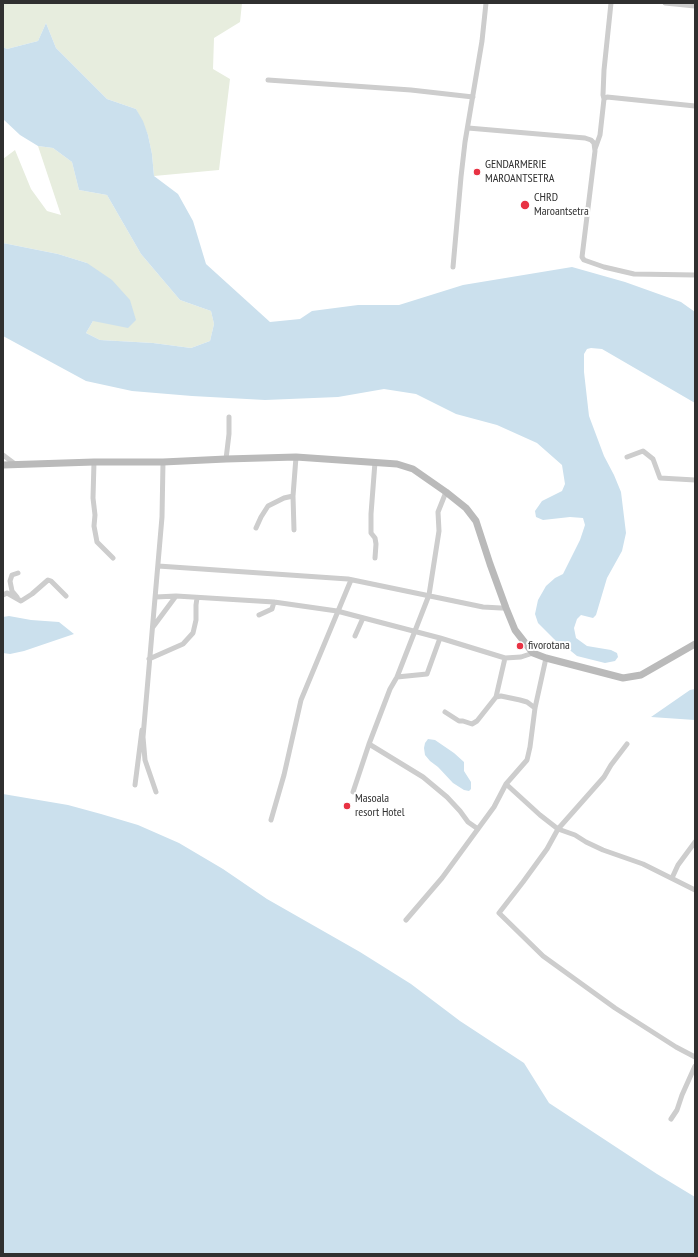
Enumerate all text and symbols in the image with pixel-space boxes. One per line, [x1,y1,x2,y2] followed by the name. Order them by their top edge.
[485,158,554,186] place label: GENDARMERIE MAROANTSETRA
[472,167,482,177] marker: GENDARMERIE MAROANTSETRA
[534,191,589,219] place label: CHRD Maroantsetra
[519,199,531,211] marker: CHRD Maroantsetra
[528,639,570,653] place label: fivorotana
[515,641,525,651] marker: fivorotana
[355,792,404,820] place label: Masoala resort Hotel
[342,801,352,811] marker: Masoala resort Hotel

